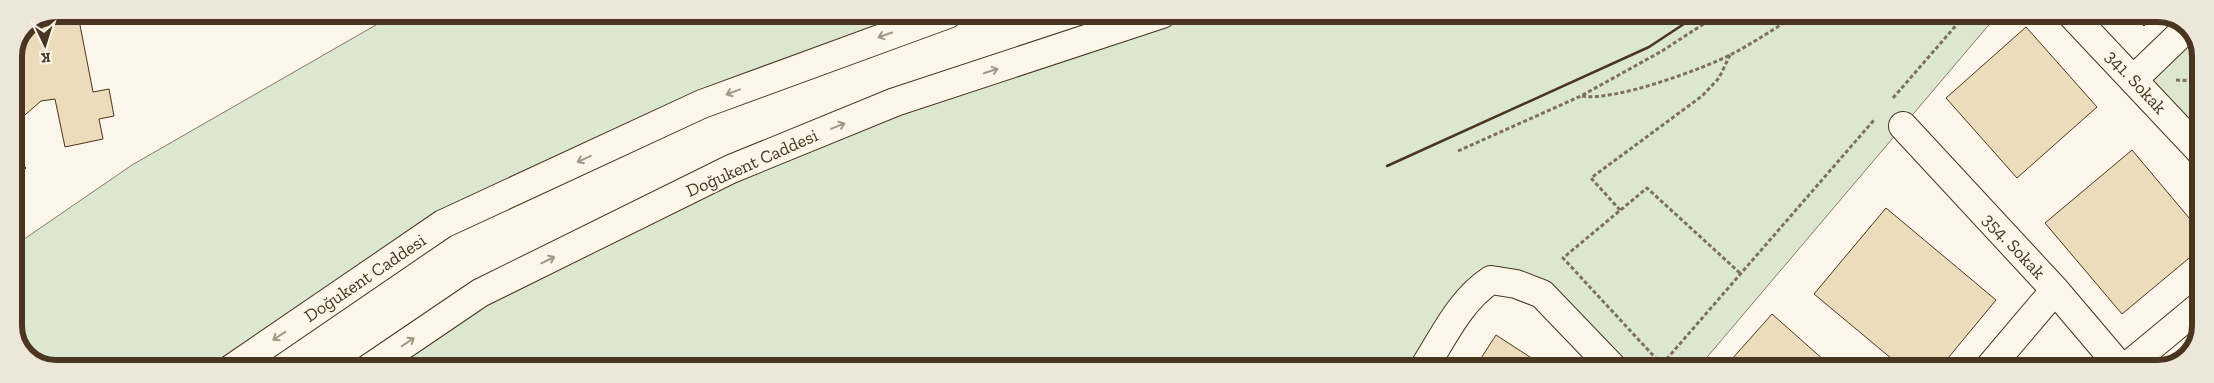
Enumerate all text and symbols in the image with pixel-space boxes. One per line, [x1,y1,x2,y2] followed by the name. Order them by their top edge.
[20,20,70,70] north arrow
[877,31,893,41] one-way arrow
[2101,45,2172,119] street label: 341. Sokak
[40,49,51,66] text: K
[983,66,999,76] one-way arrow
[726,88,741,97] one-way arrow
[830,120,845,130] one-way arrow
[683,124,821,202] street label: Doğukent Caddesi
[577,154,592,164] one-way arrow
[1978,209,2050,284] street label: 354. Sokak
[300,229,430,327] street label: Doğukent Caddesi
[540,255,555,264] one-way arrow
[272,331,286,341] one-way arrow
[401,337,415,347] one-way arrow

